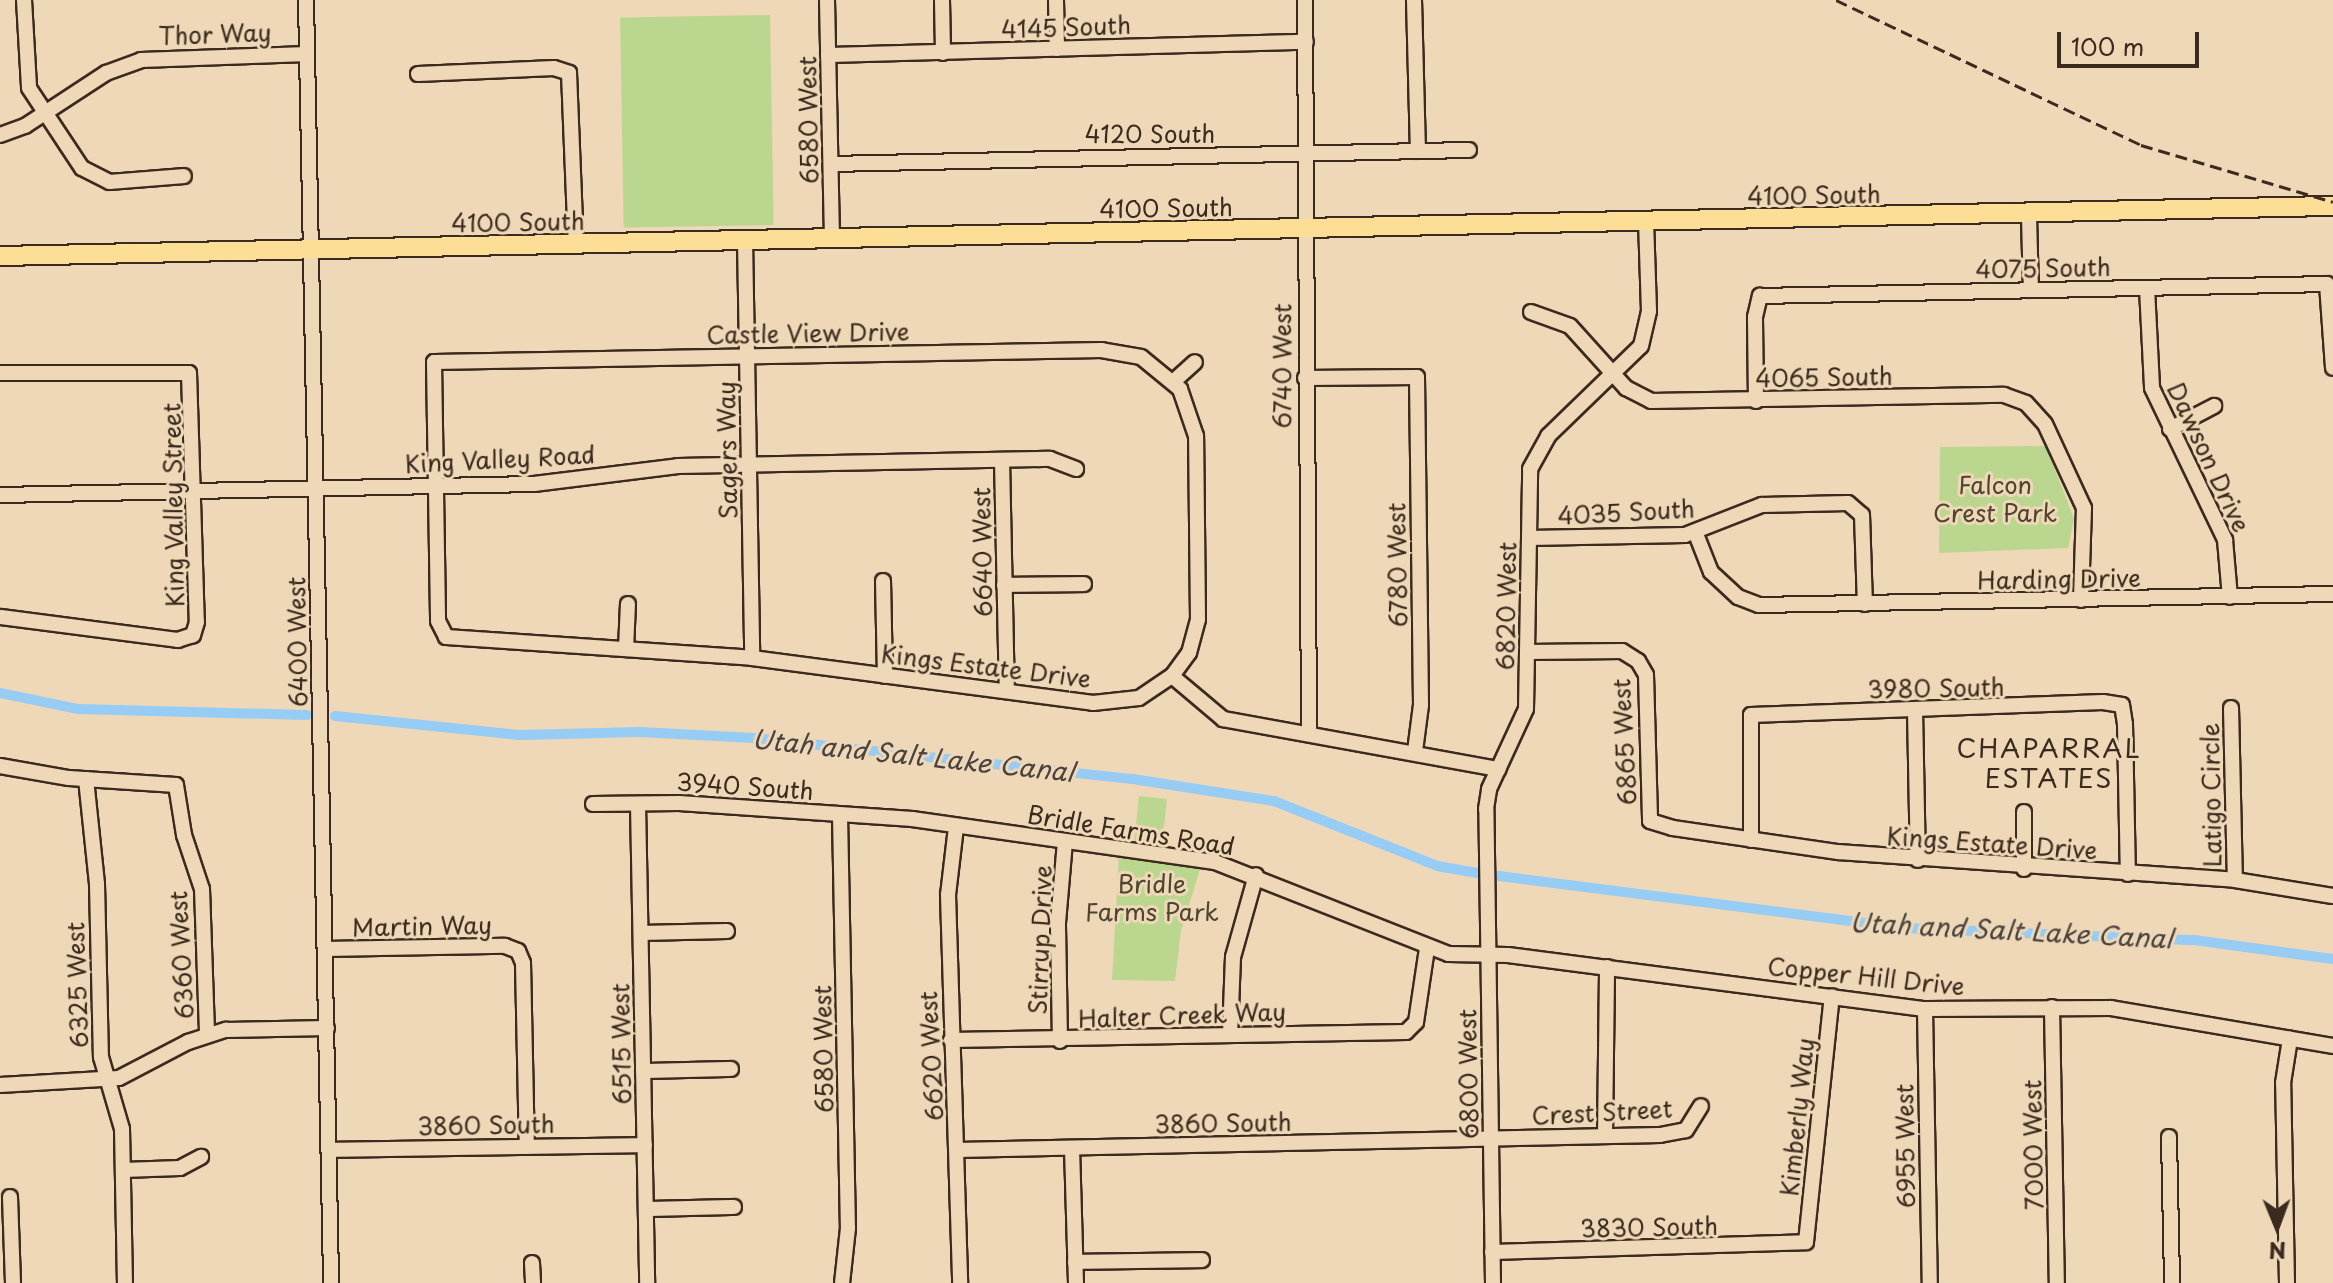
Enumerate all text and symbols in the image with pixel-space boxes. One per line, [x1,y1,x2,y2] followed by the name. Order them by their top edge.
[1000,10,1132,44] street label: 4145 South
[2061,16,2203,66] scale bar
[157,18,273,50] street label: Thor Way
[2071,28,2144,64] text: 100 m
[792,56,824,184] street label: 6580 West
[1083,120,1217,148] street label: 4120 South
[1746,179,1882,211] street label: 4100 South
[1098,192,1234,224] street label: 4100 South
[450,206,586,238] street label: 4100 South
[1975,252,2111,284] street label: 4075 South
[1268,303,1296,429] street label: 6740 West
[706,317,910,349] street label: Castle View Drive
[1754,361,1894,393] street label: 4065 South
[2162,378,2256,536] street label: Dawson Drive
[711,381,743,519] street label: Sagers Way
[157,402,189,608] street label: King Valley Street
[403,440,597,478] street label: King Valley Road
[1933,471,2057,527] park label: Falcon Crest Park
[966,486,998,618] street label: 6640 West
[1557,494,1695,530] street label: 4035 South
[1382,503,1412,627] street label: 6780 West
[1490,542,1522,670] street label: 6820 West
[1977,563,2141,595] street label: Harding Drive
[281,576,313,708] street label: 6400 West
[880,639,1092,693] street label: Kings Estate Drive
[1868,672,2004,704] street label: 3980 South
[1606,678,1642,806] street label: 6865 West
[2195,721,2227,869] street label: Latigo Circle
[748,722,1078,788] water label: Utah and Salt Lake Canal
[1957,732,2141,794] district label: CHAPARRAL ESTATES
[676,767,814,805] street label: 3940 South
[1023,799,1239,861] street label: Bridle Farms Road
[1886,821,2098,865] street label: Kings Estate Drive
[1023,864,1057,1016] street label: Stirrup Drive
[1085,870,1219,926] park label: Bridle Farms Park
[163,890,199,1020] street label: 6360 West
[1847,906,2175,954] water label: Utah and Salt Lake Canal
[352,910,492,942] street label: Martin Way
[60,921,94,1049] street label: 6325 West
[1765,951,1967,1001] street label: Copper Hill Drive
[606,983,636,1105] street label: 6515 West
[807,985,839,1113] street label: 6580 West
[913,991,949,1121] street label: 6620 West
[1076,997,1288,1033] street label: Halter Creek Way
[1452,1009,1484,1139] street label: 6800 West
[1774,1036,1820,1198] street label: Kimberly Way
[2017,1080,2049,1210] street label: 7000 West
[1890,1083,1920,1209] street label: 6955 West
[1530,1094,1674,1130] street label: Crest Street
[1154,1107,1292,1139] street label: 3860 South
[417,1109,555,1141] street label: 3860 South
[2237,1187,2317,1267] north arrow
[1580,1211,1718,1243] street label: 3830 South
[2268,1235,2286,1268] text: N

